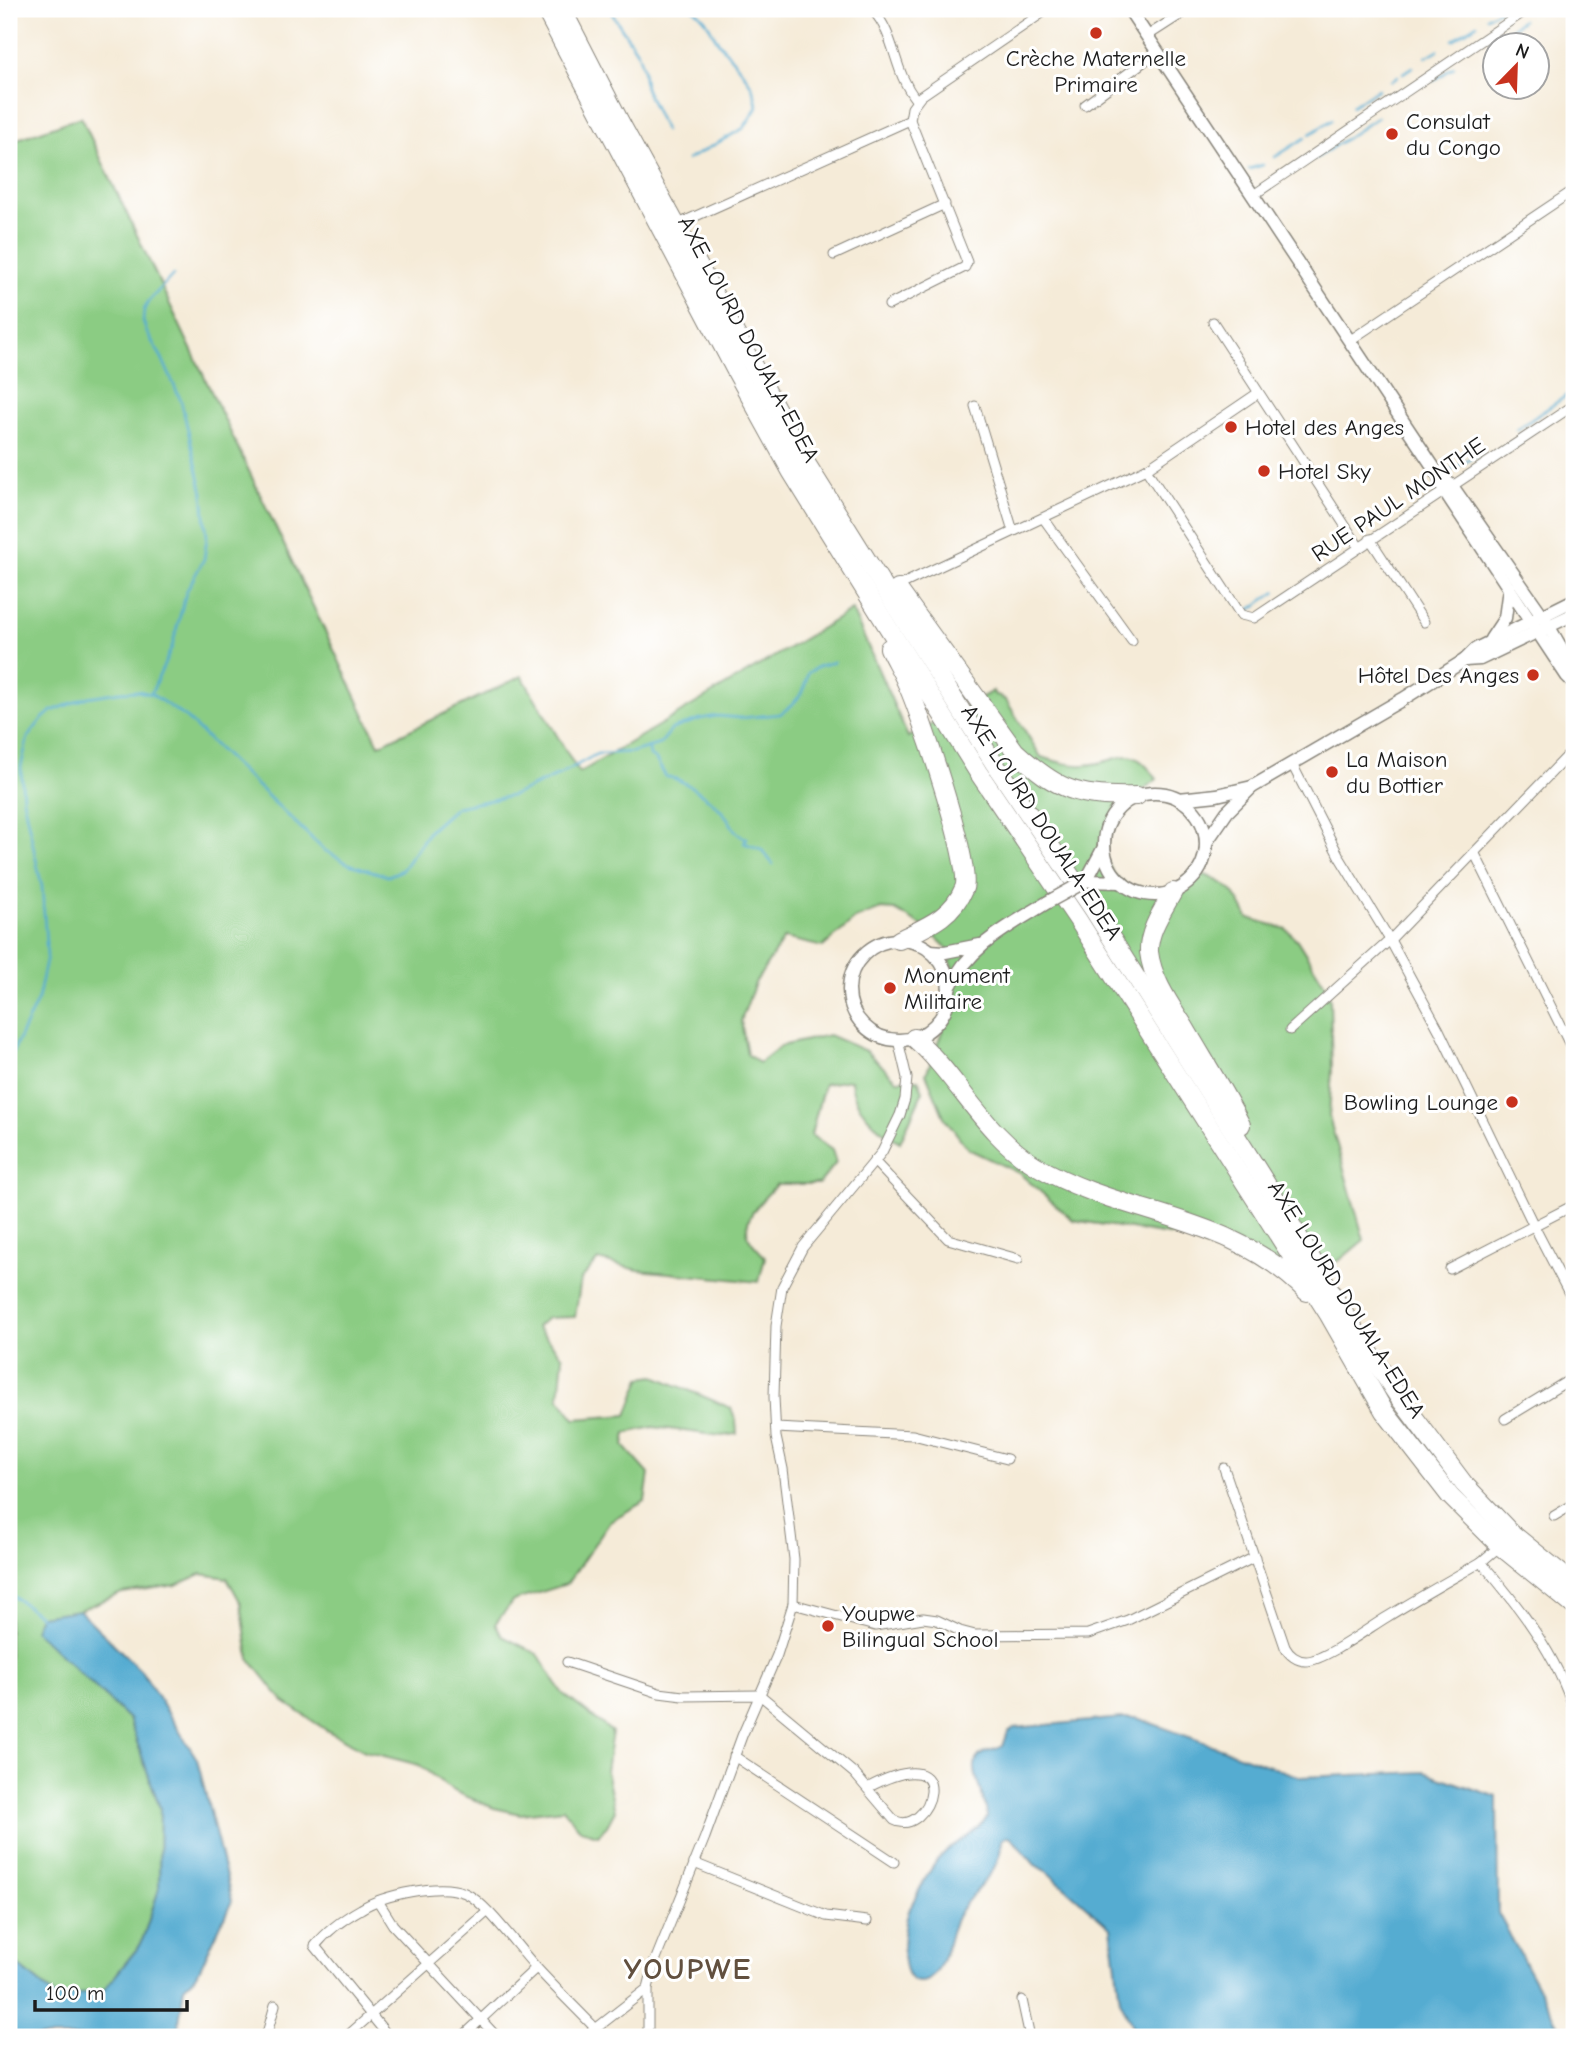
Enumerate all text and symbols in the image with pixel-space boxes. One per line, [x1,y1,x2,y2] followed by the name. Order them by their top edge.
[1088,25,1104,41] marker: Crèche Maternelle Primaire
[1482,32,1552,102] north arrow
[1512,39,1532,64] text: N
[1006,45,1186,98] place label: Crèche Maternelle Primaire
[1406,108,1501,161] place label: Consulat du Congo
[1384,126,1400,142] marker: Consulat du Congo
[672,211,825,467] street label: AXE LOURD DOUALA-EDEA
[1245,414,1404,441] place label: Hotel des Anges
[1223,419,1239,435] marker: Hotel des Anges
[1307,431,1490,567] street label: RUE PAUL MONTHE
[1278,458,1372,485] place label: Hotel Sky
[1256,463,1272,479] marker: Hotel Sky
[1358,662,1519,689] place label: Hôtel Des Anges
[1525,667,1541,683] marker: Hôtel Des Anges
[955,700,1128,945] street label: AXE LOURD DOUALA-EDEA
[1346,746,1447,799] place label: La Maison du Bottier
[1324,764,1340,780] marker: La Maison du Bottier
[904,962,1011,1015] place label: Monument Militaire
[882,980,898,996] marker: Monument Militaire
[1344,1089,1498,1116] place label: Bowling Lounge
[1504,1094,1520,1110] marker: Bowling Lounge
[1262,1175,1431,1423] street label: AXE LOURD DOUALA-EDEA
[842,1600,998,1653] place label: Youpwe Bilingual School
[820,1618,836,1634] marker: Youpwe Bilingual School
[624,1952,752,1987] district label: YOUPWE
[35,1969,187,2013] scale bar
[46,1981,104,2005] text: 100 m

